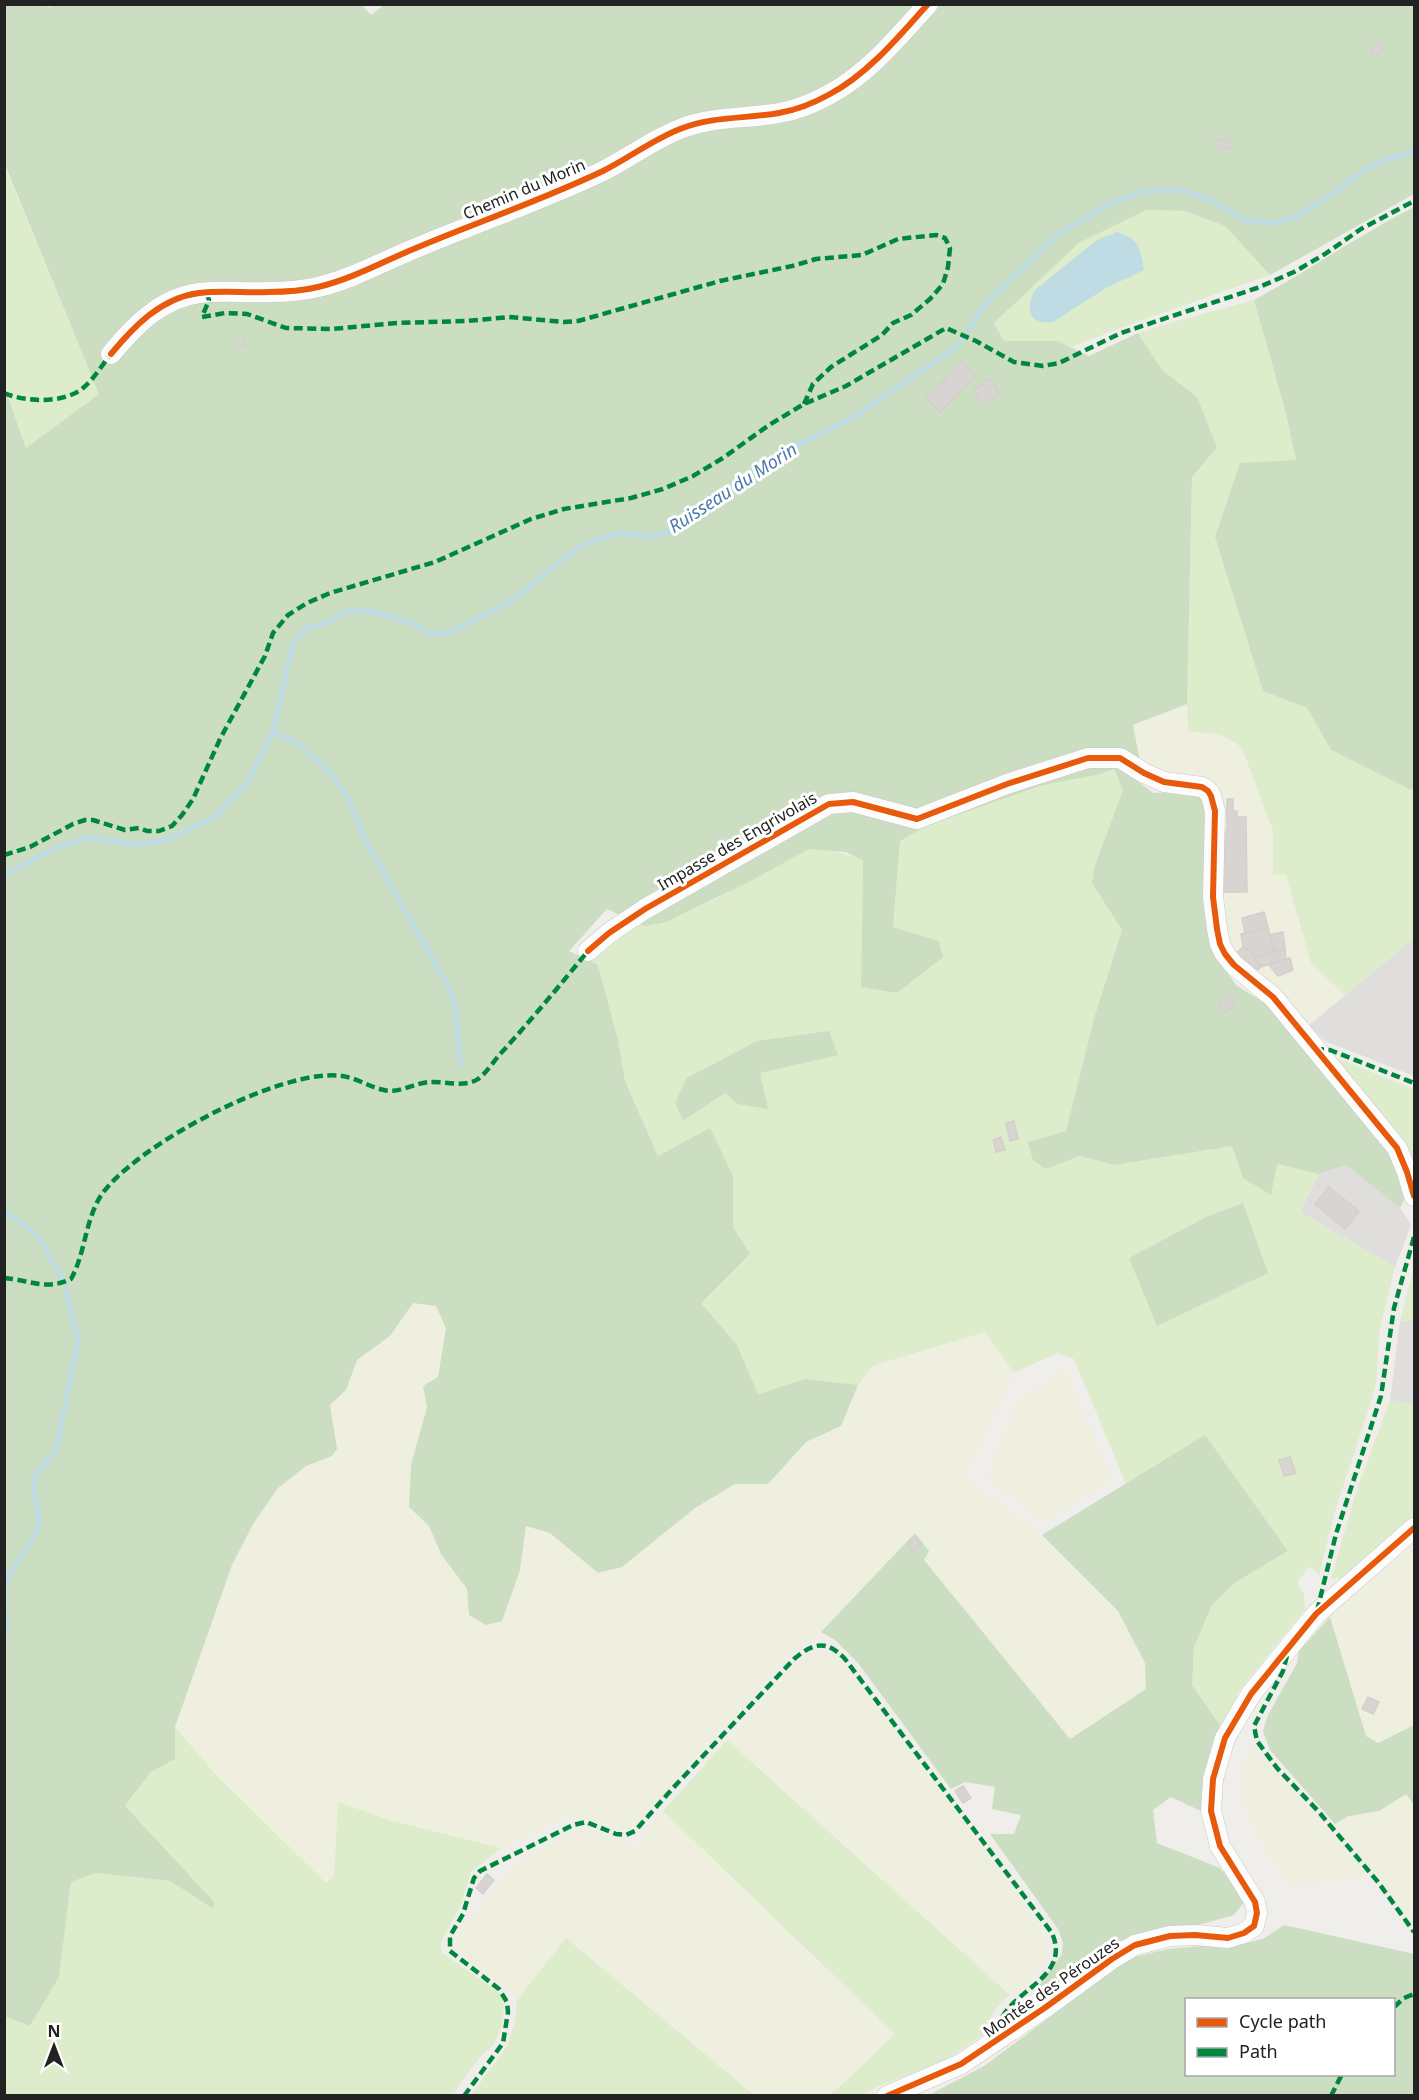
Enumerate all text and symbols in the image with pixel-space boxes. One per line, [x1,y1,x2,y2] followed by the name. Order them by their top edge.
[459,153,589,225] street label: Chemin du Morin
[664,437,801,538] water label: Ruisseau du Morin
[653,786,821,896] street label: Impasse des Engrivolais
[979,1932,1123,2042] street label: Montée des Pérouzes
[1185,1998,1395,2076] legend
[1239,2009,1326,2033] text: Cycle path
[24,2016,84,2076] north arrow
[47,2020,61,2042] text: N
[1239,2039,1278,2063] text: Path

